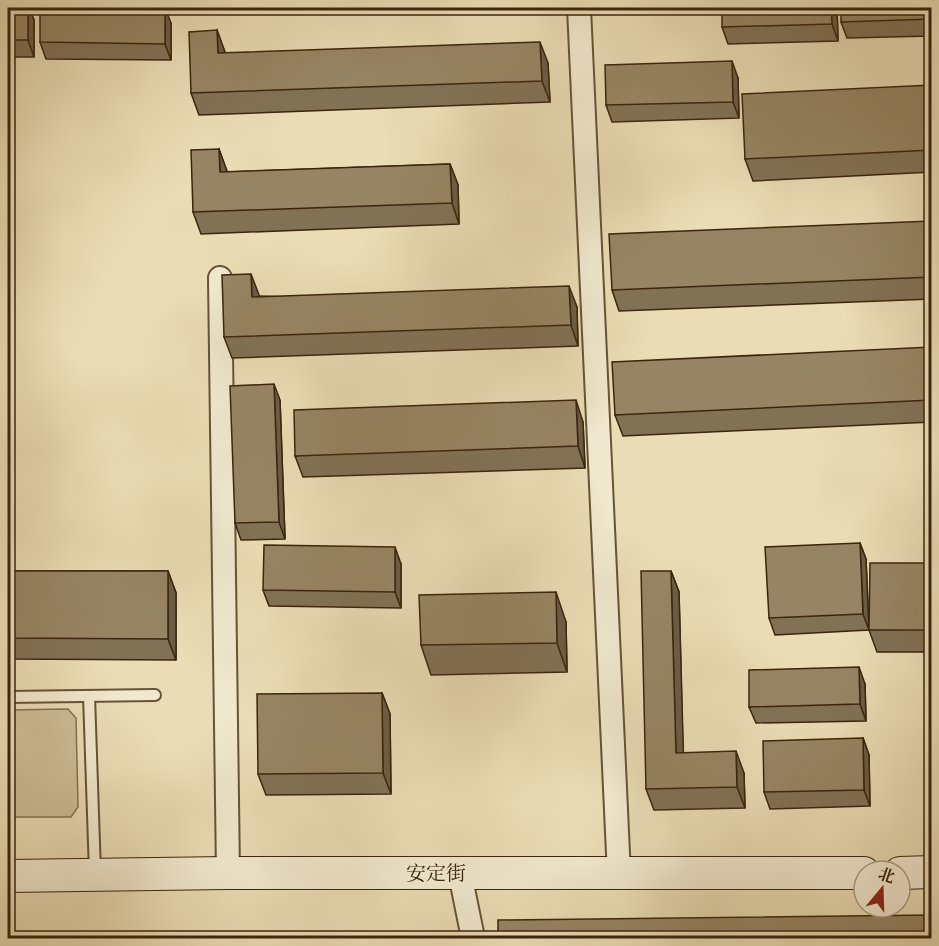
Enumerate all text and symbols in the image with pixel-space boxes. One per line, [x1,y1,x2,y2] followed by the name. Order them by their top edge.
[852,859,912,919] north arrow
[406,862,466,887] street label: 安定街
[876,864,897,888] text: 北

